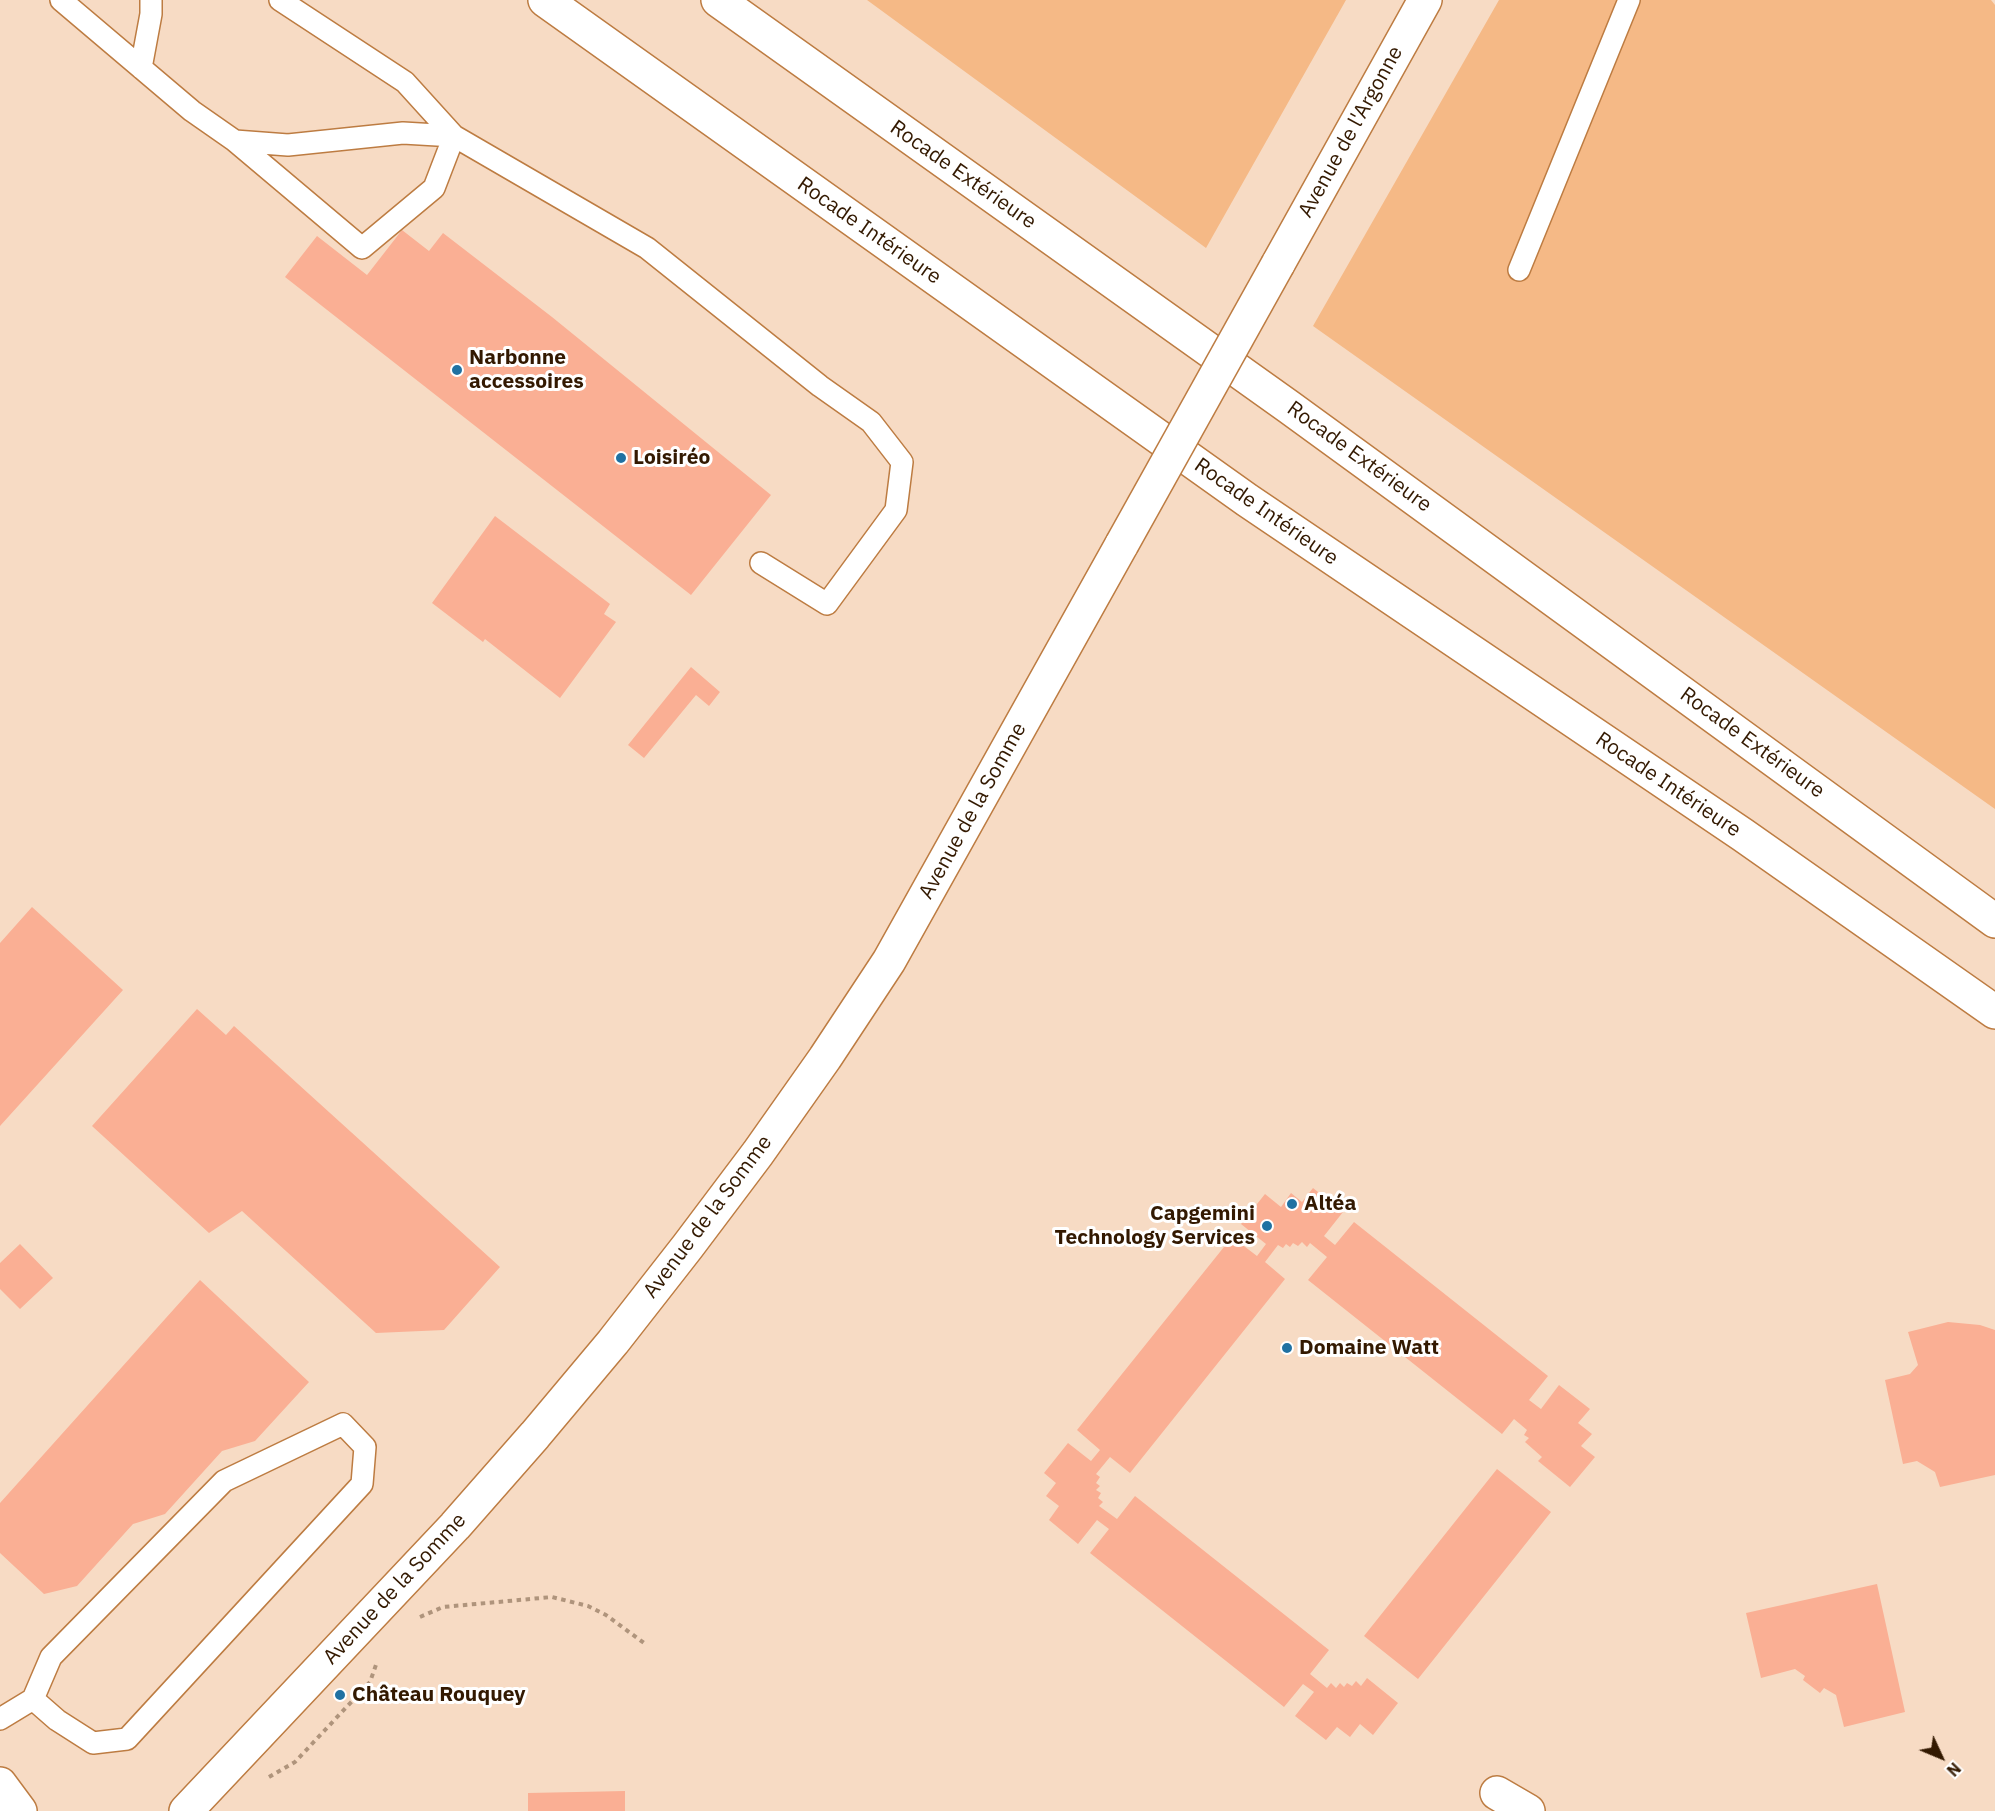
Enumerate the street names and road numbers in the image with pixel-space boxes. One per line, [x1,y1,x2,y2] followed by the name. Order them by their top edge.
[1293,42,1409,222] street label: Avenue de l'Argonne
[885,115,1041,235] street label: Rocade Extérieure
[792,172,946,290] street label: Rocade Intérieure
[1282,396,1436,518] street label: Rocade Extérieure
[1189,453,1343,571] street label: Rocade Intérieure
[1675,682,1829,804] street label: Rocade Extérieure
[914,718,1032,904] street label: Avenue de la Somme
[1590,727,1746,843] street label: Rocade Intérieure
[638,1130,778,1304] street label: Avenue de la Somme
[318,1508,472,1670] street label: Avenue de la Somme

